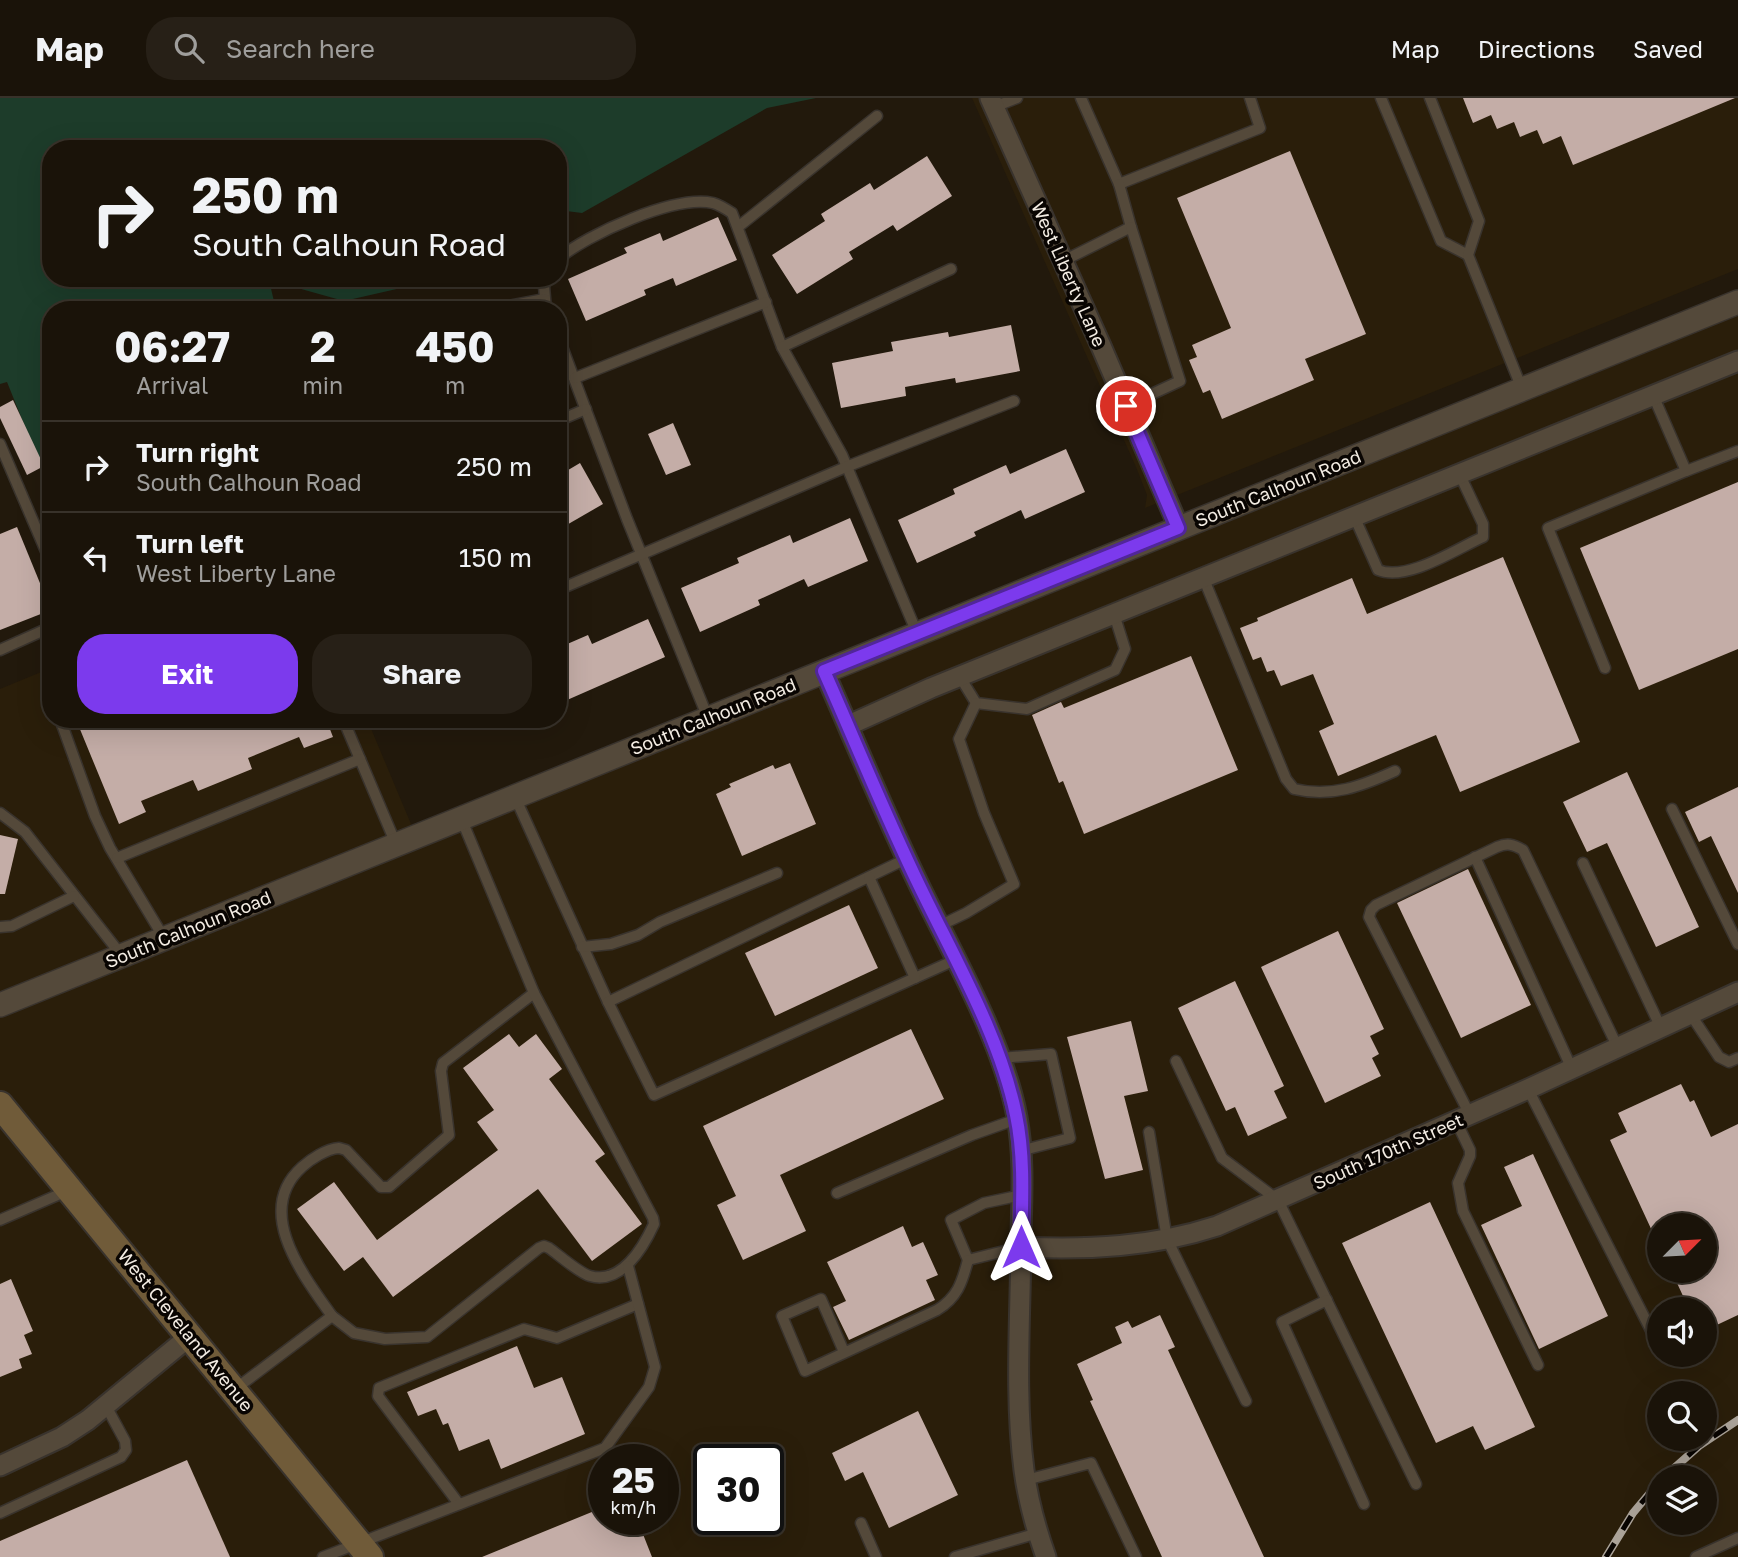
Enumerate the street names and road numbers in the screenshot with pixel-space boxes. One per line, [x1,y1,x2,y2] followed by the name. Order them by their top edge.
[1027,198,1111,350] street label: West Liberty Lane
[1192,445,1364,531] street label: South Calhoun Road
[627,673,799,759] street label: South Calhoun Road
[102,886,274,972] street label: South Calhoun Road
[1310,1108,1466,1194] street label: South 170th Street
[114,1244,258,1416] street label: West Cleveland Avenue

